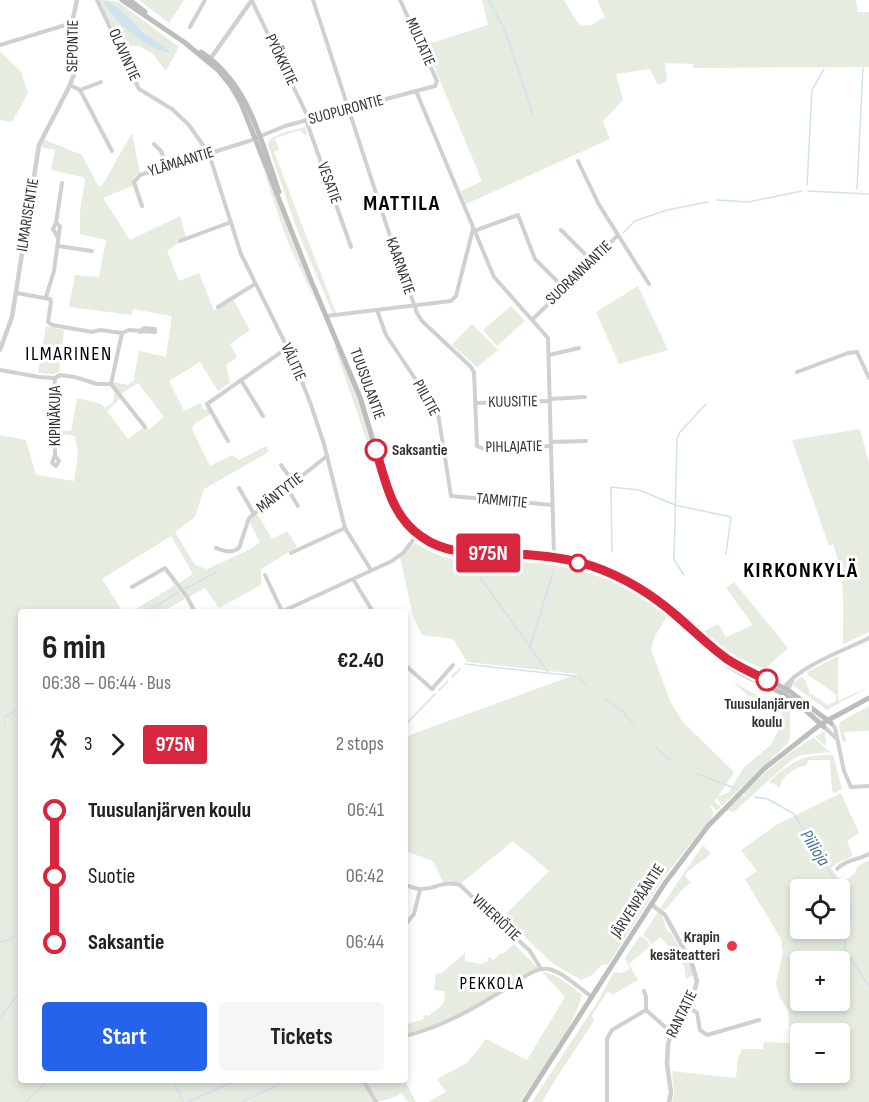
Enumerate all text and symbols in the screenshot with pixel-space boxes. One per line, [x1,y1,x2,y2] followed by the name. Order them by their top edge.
[401,15,439,69] street label: MULTATIE
[63,20,83,72] street label: SEPONTIE
[104,26,144,84] street label: OLAVINTIE
[260,31,302,89] street label: PYÖKKITIE
[306,91,386,129] street label: SUOPURONTIE
[146,143,216,181] street label: YLÄMAANTIE
[313,159,345,207] street label: VESATIE
[13,177,43,253] street label: ILMARISENTIE
[363,190,441,217] district label: MATTILA
[381,235,419,297] street label: KAARNATIE
[542,237,616,309] street label: SUORANNANTIE
[276,340,310,384] street label: VÄLITIE
[25,342,113,366] district label: ILMARINEN
[345,346,389,422] street label: TUUSULANTIE
[408,376,444,420] street label: PIILITIE
[46,386,65,446] street label: KIPINÄKUJA
[488,392,538,412] street label: KUUSITIE
[485,437,543,457] street label: PIHLAJATIE
[365,439,387,461] marker: Saksantie
[392,441,448,460] place label: Saksantie
[253,469,307,517] street label: MÄNTYTIE
[476,489,528,513] street label: TAMMITIE
[446,534,530,572] line badge: 975N
[468,541,508,566] text: 975N
[569,554,587,572] unlabelled marker
[743,557,859,584] district label: KIRKONKYLÄ
[42,628,106,668] text: 6 min
[337,647,384,674] text: €2.40
[756,669,778,691] marker: Tuusulanjärven koulu
[42,671,171,695] text: 06:38 – 06:44 · Bus
[724,695,810,732] place label: Tuusulanjärven koulu
[42,728,75,761] icon: walk
[101,728,134,761] icon: forward
[84,732,92,756] text: 3
[155,732,195,757] text: 975N
[336,732,384,756] text: 2 stops
[88,797,251,824] text: Tuusulanjärven koulu
[347,798,384,822] text: 06:41
[796,826,835,871] water label: Piilioja
[607,861,669,942] street label: JÄRVENPÄÄNTIE
[88,863,135,890] text: Suotie
[346,864,384,888] text: 06:42
[790,879,850,1083] map controls
[790,879,850,939] button: locate
[468,891,524,945] street label: VIHERIÖTIE
[650,928,720,965] place label: Krapin kesäteatteri
[88,929,164,956] text: Saksantie
[346,930,384,954] text: 06:44
[725,939,739,953] marker: Krapin kesäteatteri
[790,951,850,1011] button: +
[460,973,524,994] district label: PEKKOLA
[662,987,702,1041] street label: RANTATIE
[42,1002,207,1071] button: Start
[219,1002,384,1071] button: Tickets
[790,1023,850,1083] button: −

